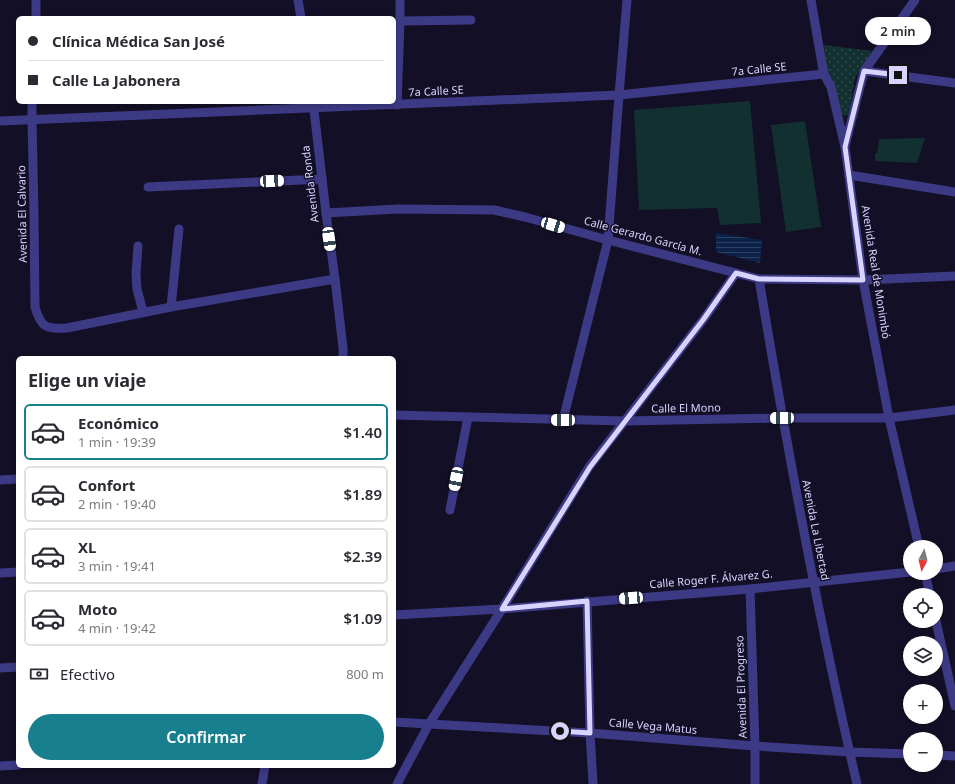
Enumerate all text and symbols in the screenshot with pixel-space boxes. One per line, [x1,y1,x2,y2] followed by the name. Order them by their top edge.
[865,17,931,45] callout: 2 min
[880,22,916,40] text: 2 min
[52,31,225,51] text: Clínica Médica San José
[731,58,787,79] street label: 7a Calle SE
[889,66,907,84] route end
[52,70,181,90] text: Calle La Jabonera
[408,82,464,99] street label: 7a Calle SE
[297,145,322,223] street label: Avenida Ronda
[13,165,30,263] street label: Avenida El Calvario
[260,174,284,188] car
[859,204,895,340] street label: Avenida Real de Monimbó
[582,213,704,259] street label: Calle Gerardo García M.
[540,216,566,234] car
[321,226,337,252] car
[28,368,146,392] text: Elige un viaje
[651,399,721,416] street label: Calle El Mono
[770,412,794,424] car
[78,413,159,433] text: Económico
[30,414,66,450] icon: car
[551,414,575,426] car
[344,422,382,442] text: $1.40
[78,433,156,451] text: 1 min · 19:39
[448,466,464,492] car
[78,475,135,495] text: Confort
[30,476,66,512] icon: car
[799,478,834,581] street label: Avenida La Libertad
[344,484,382,504] text: $1.89
[78,495,156,513] text: 2 min · 19:40
[78,537,96,557] text: XL
[30,538,66,574] icon: car
[903,540,943,580] north arrow
[903,540,943,772] map controls
[344,546,382,566] text: $2.39
[78,557,156,575] text: 3 min · 19:41
[649,566,773,591] street label: Calle Roger F. Álvarez G.
[903,588,943,628] button: locate
[619,591,643,605] car
[78,599,117,619] text: Moto
[30,600,66,636] icon: car
[344,608,382,628] text: $1.09
[78,619,156,637] text: 4 min · 19:42
[731,635,750,739] street label: Avenida El Progreso
[903,636,943,676] button: layers
[28,663,50,685] icon: cash
[60,664,115,684] text: Efectivo
[346,665,384,683] text: 800 m
[903,684,943,724] button: +
[28,714,384,760] button: Confirmar
[608,714,698,737] street label: Calle Vega Matus
[551,722,569,740] route start
[903,732,943,772] button: −

